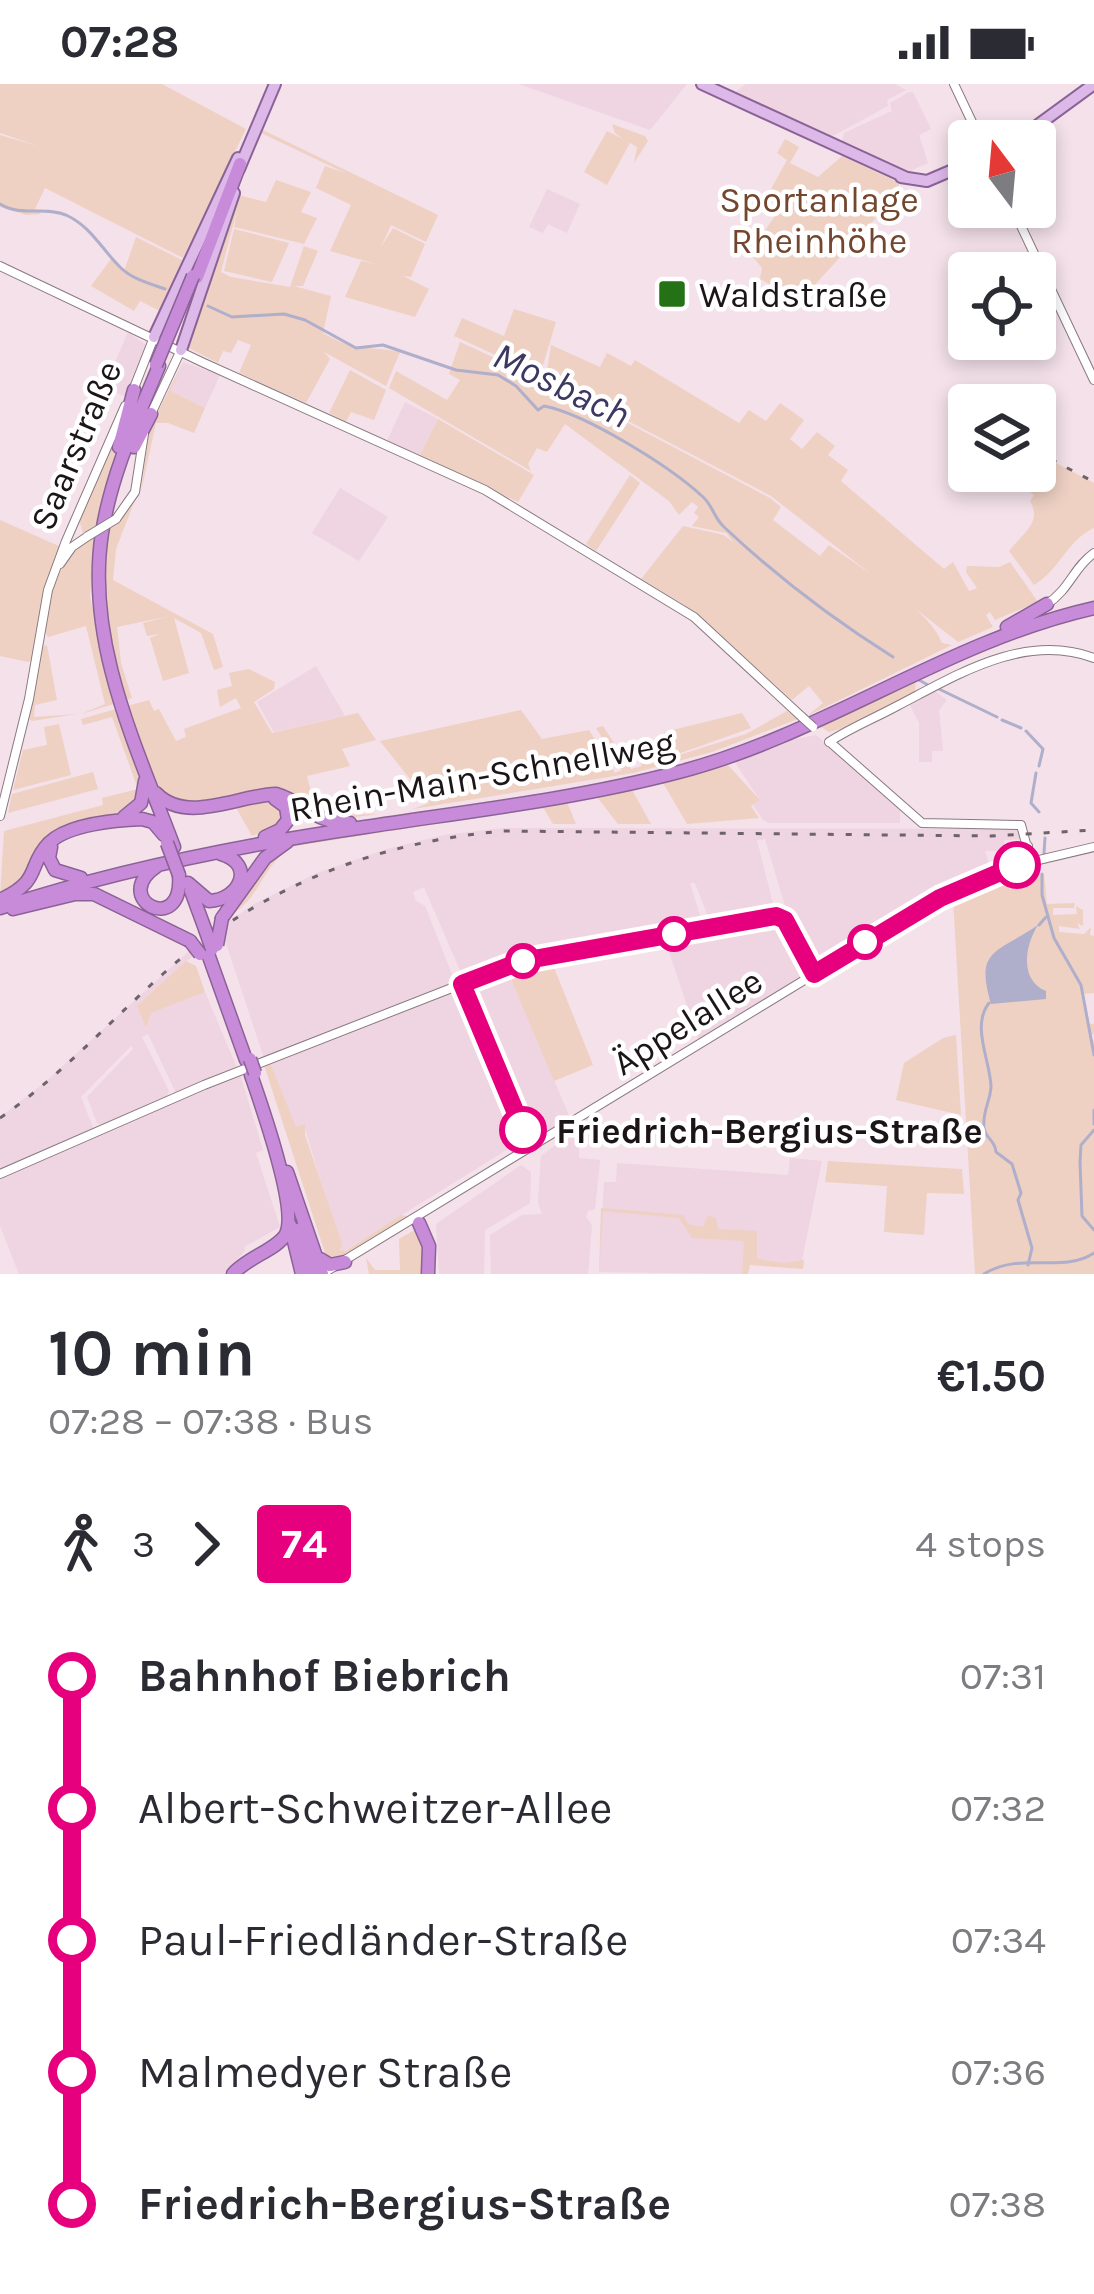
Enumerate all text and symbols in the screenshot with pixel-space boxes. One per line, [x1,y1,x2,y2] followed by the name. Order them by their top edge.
[60,16,179,68] text: 07:28
[948,120,1056,228] north arrow
[948,120,1056,492] map controls
[719,179,919,262] park label: Sportanlage Rheinhöhe
[948,252,1056,360] button: locate
[699,274,887,316] place label: Waldstraße
[656,278,688,310] marker: Waldstraße
[486,332,638,438] water label: Mosbach
[21,354,130,537] street label: Saarstraße
[948,384,1056,492] button: layers
[287,721,678,831] street label: Rhein-Main-Schnellweg
[995,843,1039,887] unlabelled marker
[658,918,690,950] unlabelled marker
[849,926,881,958] unlabelled marker
[507,945,539,977] unlabelled marker
[605,959,770,1084] street label: Äppelallee
[501,1108,545,1152] marker: Friedrich-Bergius-Straße
[556,1110,982,1153] place label: Friedrich-Bergius-Straße
[48,1314,255,1392] text: 10 min
[937,1350,1046,1402] text: €1.50
[48,1398,373,1444] text: 07:28 – 07:38 · Bus
[48,1511,114,1577] icon: walk
[173,1511,239,1577] icon: forward
[281,1519,327,1569] text: 74
[132,1521,155,1567] text: 3
[915,1521,1046,1567] text: 4 stops
[138,1650,511,1702] text: Bahnhof Biebrich
[960,1653,1046,1699] text: 07:31
[138,1782,612,1834] text: Albert-Schweitzer-Allee
[950,1785,1046,1831] text: 07:32
[138,1914,628,1966] text: Paul-Friedländer-Straße
[951,1917,1046,1963] text: 07:34
[138,2046,512,2098] text: Malmedyer Straße
[950,2049,1046,2095] text: 07:36
[138,2178,671,2230] text: Friedrich-Bergius-Straße
[949,2181,1046,2227] text: 07:38

